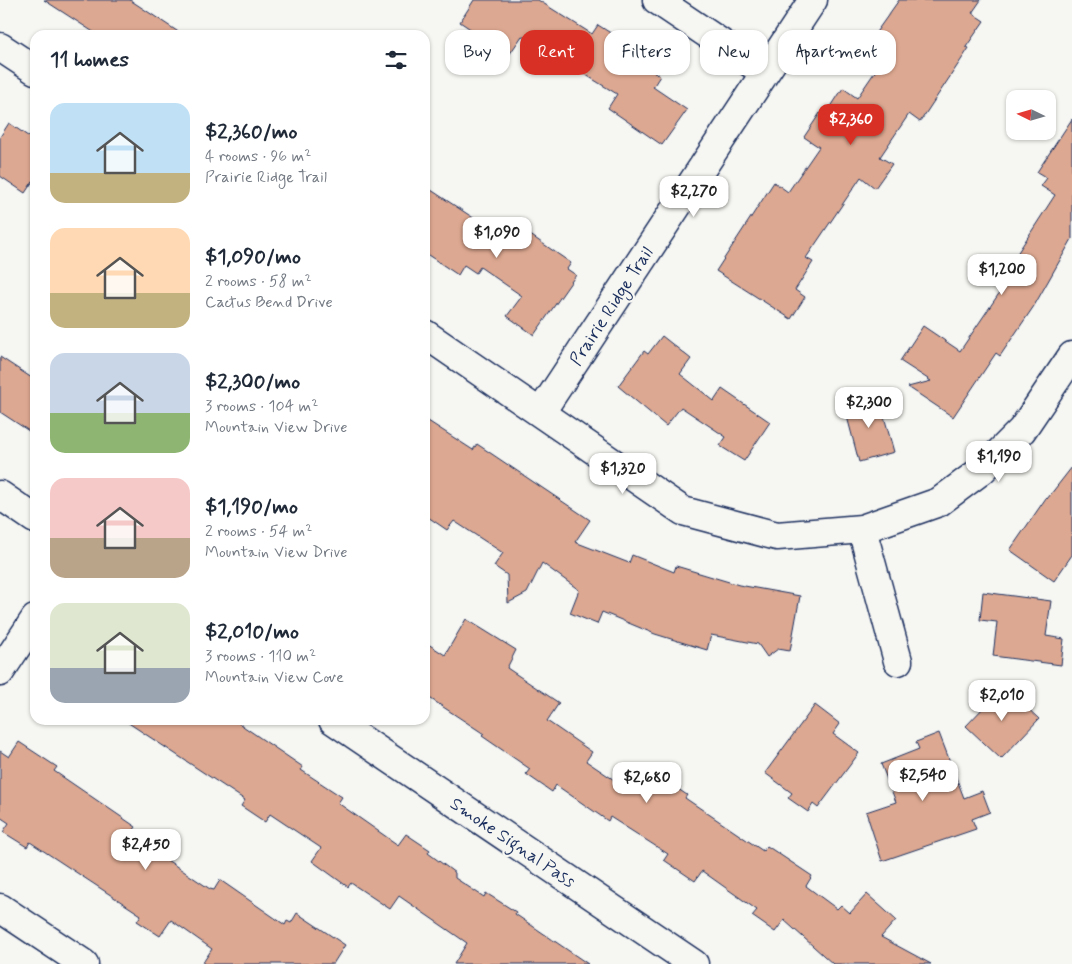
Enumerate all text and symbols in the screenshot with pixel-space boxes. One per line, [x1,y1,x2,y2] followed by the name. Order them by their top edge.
[445,30,510,75] chip: Buy
[520,30,594,75] chip: Rent
[604,30,690,75] chip: Filters
[700,30,768,75] chip: New
[778,30,896,75] chip: Apartment
[50,46,129,74] text: 11 homes
[382,46,410,74] icon: filters
[1006,90,1056,140] north arrow
[1006,90,1056,140] map controls
[810,104,892,146] pin: $2,360
[829,109,873,130] text: $2,360
[205,118,298,146] text: $2,360/mo
[90,123,150,183] icon: home
[205,146,311,167] text: 4 rooms · 96 m²
[205,167,327,188] text: Prairie Ridge Trail
[653,176,735,218] pin: $2,270
[670,181,718,202] text: $2,270
[456,216,538,259] pin: $1,090
[474,222,520,243] text: $1,090
[564,242,660,371] street label: Prairie Ridge Trail
[205,243,301,271] text: $1,090/mo
[90,248,150,308] icon: home
[961,254,1043,296] pin: $1,200
[978,259,1026,280] text: $1,200
[205,271,311,292] text: 2 rooms · 58 m²
[205,292,333,313] text: Cactus Bend Drive
[205,368,300,396] text: $2,300/mo
[90,373,150,433] icon: home
[828,386,910,429] pin: $2,300
[846,392,892,413] text: $2,300
[205,396,318,417] text: 3 rooms · 104 m²
[205,417,347,438] text: Mountain View Drive
[958,440,1040,483] pin: $1,190
[977,446,1021,467] text: $1,190
[582,452,664,495] pin: $1,320
[600,458,646,479] text: $1,320
[205,493,298,521] text: $1,190/mo
[90,498,150,558] icon: home
[205,521,312,542] text: 2 rooms · 54 m²
[205,542,347,563] text: Mountain View Drive
[205,618,299,646] text: $2,010/mo
[90,623,150,683] icon: home
[205,646,316,667] text: 3 rooms · 110 m²
[205,667,344,688] text: Mountain View Cove
[961,680,1043,722] pin: $2,010
[979,685,1025,706] text: $2,010
[882,760,964,802] pin: $2,540
[606,762,688,804] pin: $2,680
[899,765,947,786] text: $2,540
[623,767,671,788] text: $2,680
[444,792,580,895] street label: Smoke Signal Pass
[105,828,187,871] pin: $2,450
[122,834,170,855] text: $2,450

